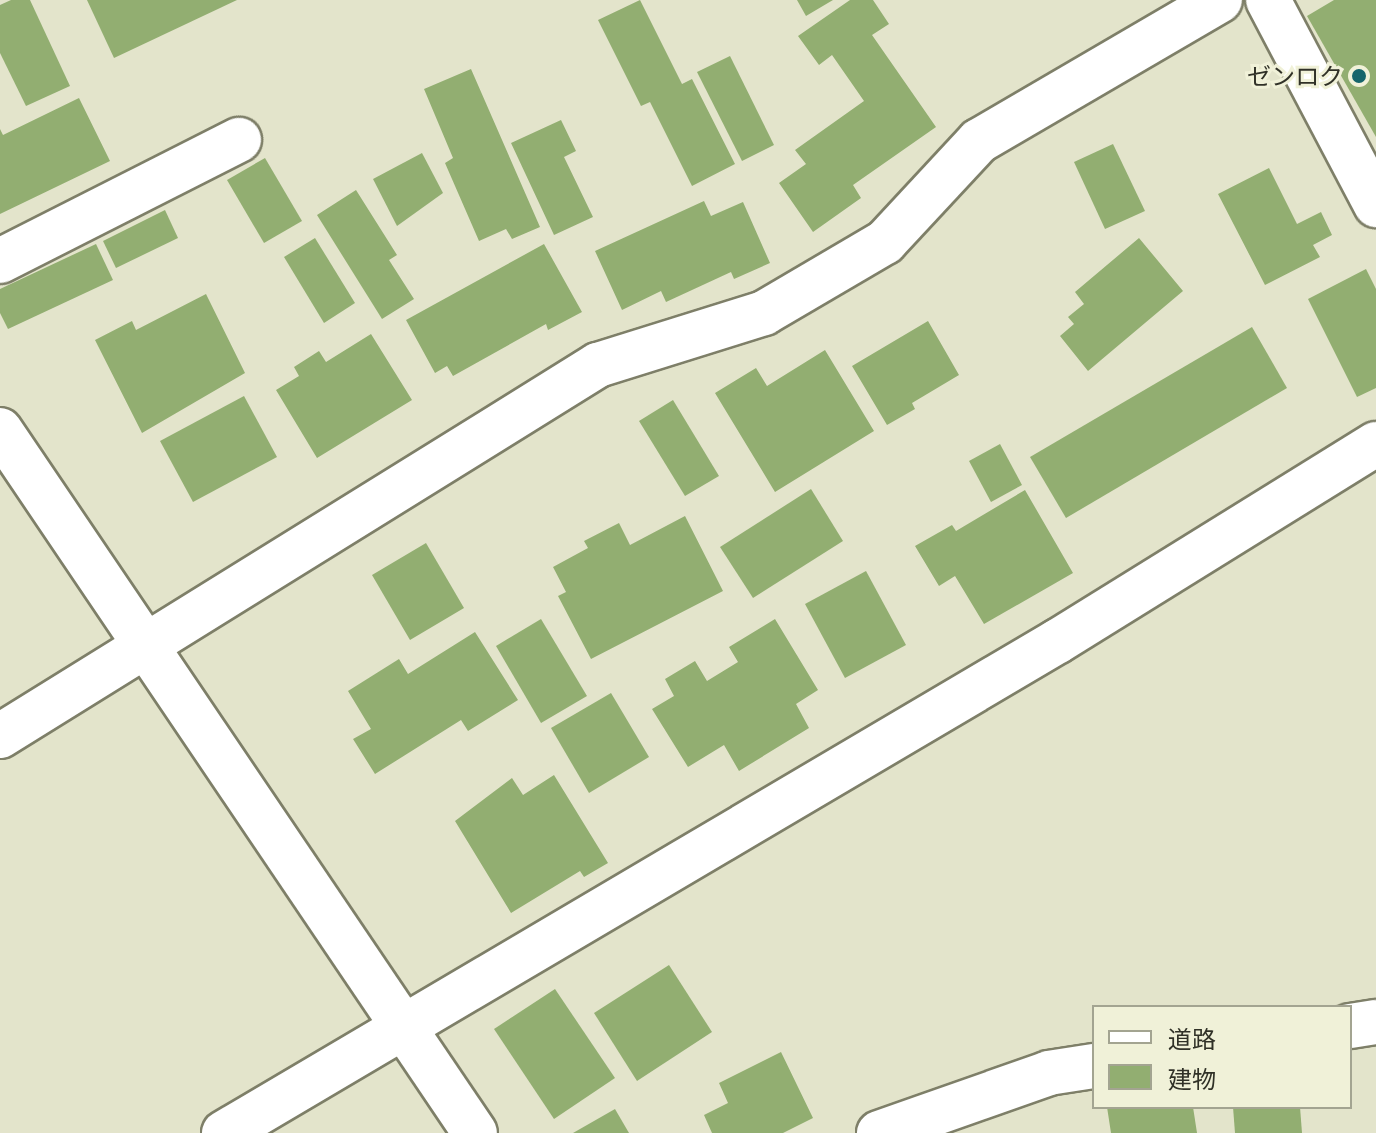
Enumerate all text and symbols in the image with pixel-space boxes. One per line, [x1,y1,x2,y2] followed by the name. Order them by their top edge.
[1247,62,1343,90] place label: ゼンロク
[1350,67,1368,85] marker: ゼンロク
[1092,1005,1352,1109] legend
[1168,1024,1216,1053] text: 道路
[1168,1064,1216,1093] text: 建物

